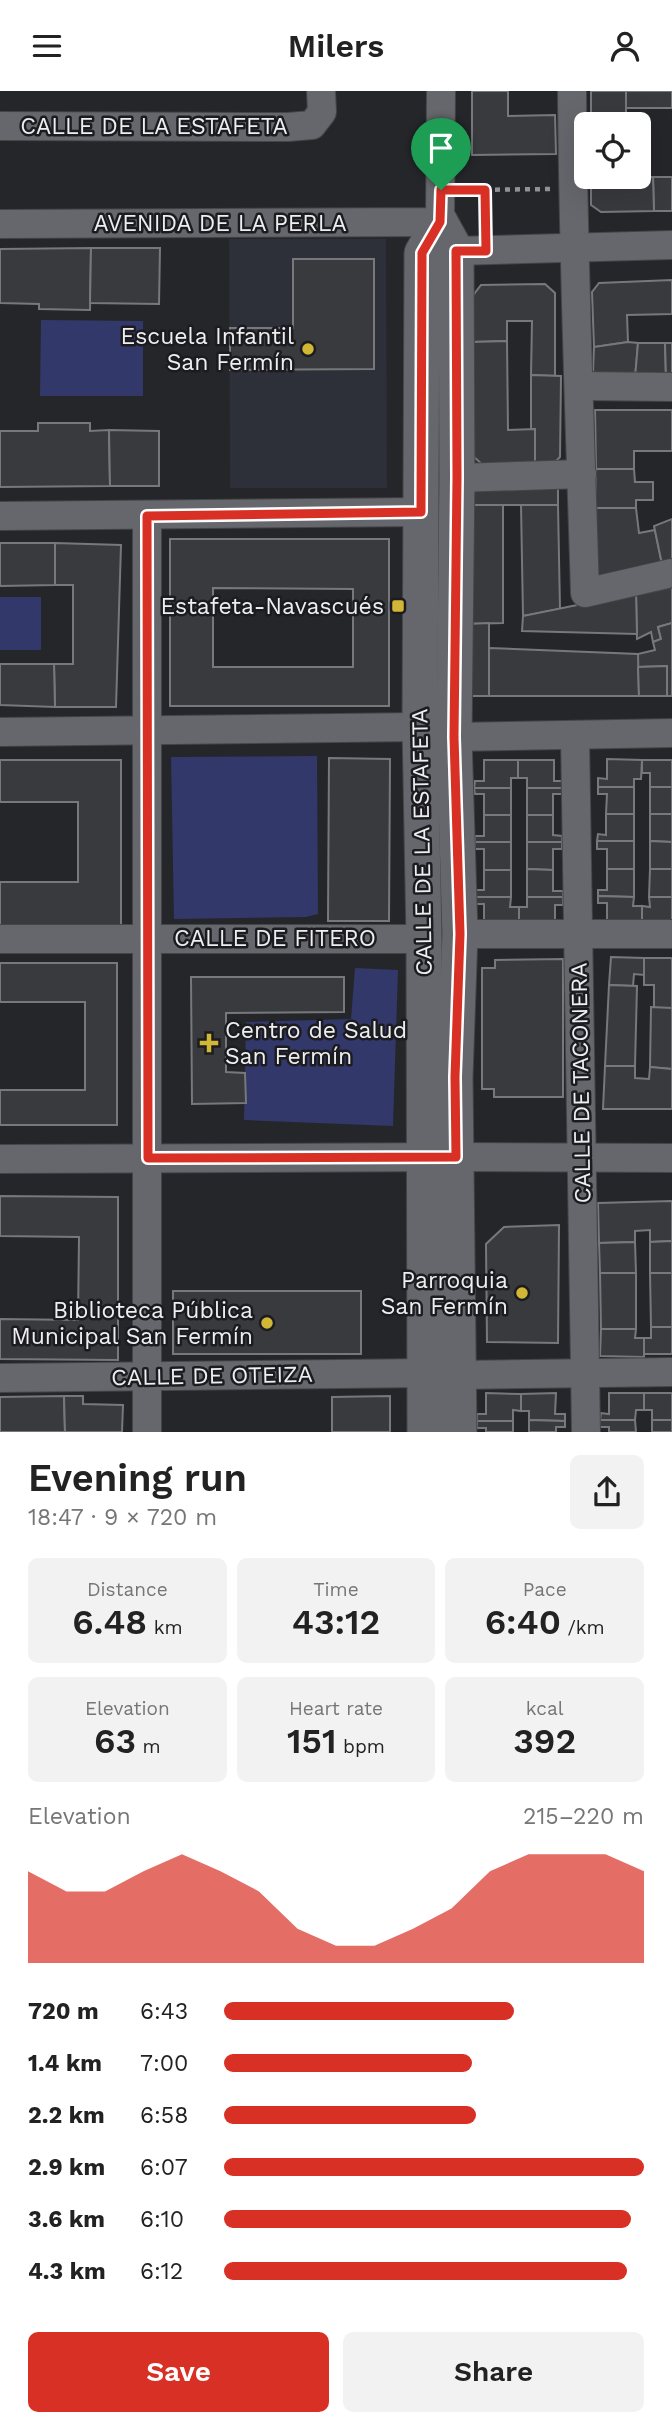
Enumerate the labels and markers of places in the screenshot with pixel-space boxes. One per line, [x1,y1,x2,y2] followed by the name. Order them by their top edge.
[411,118,471,190] pin
[120,323,294,376] place label: Escuela Infantil San Fermín
[300,341,316,357] marker: Escuela Infantil San Fermín
[160,593,384,620] place label: Estafeta-Navascués
[390,598,406,614] marker: Estafeta-Navascués
[225,1017,407,1070] place label: Centro de Salud San Fermín
[199,1033,219,1053] marker: Centro de Salud San Fermín
[381,1267,508,1320] place label: Parroquia San Fermín
[514,1285,530,1301] marker: Parroquia San Fermín
[11,1297,253,1350] place label: Biblioteca Pública Municipal San Fermín
[259,1315,275,1331] marker: Biblioteca Pública Municipal San Fermín

